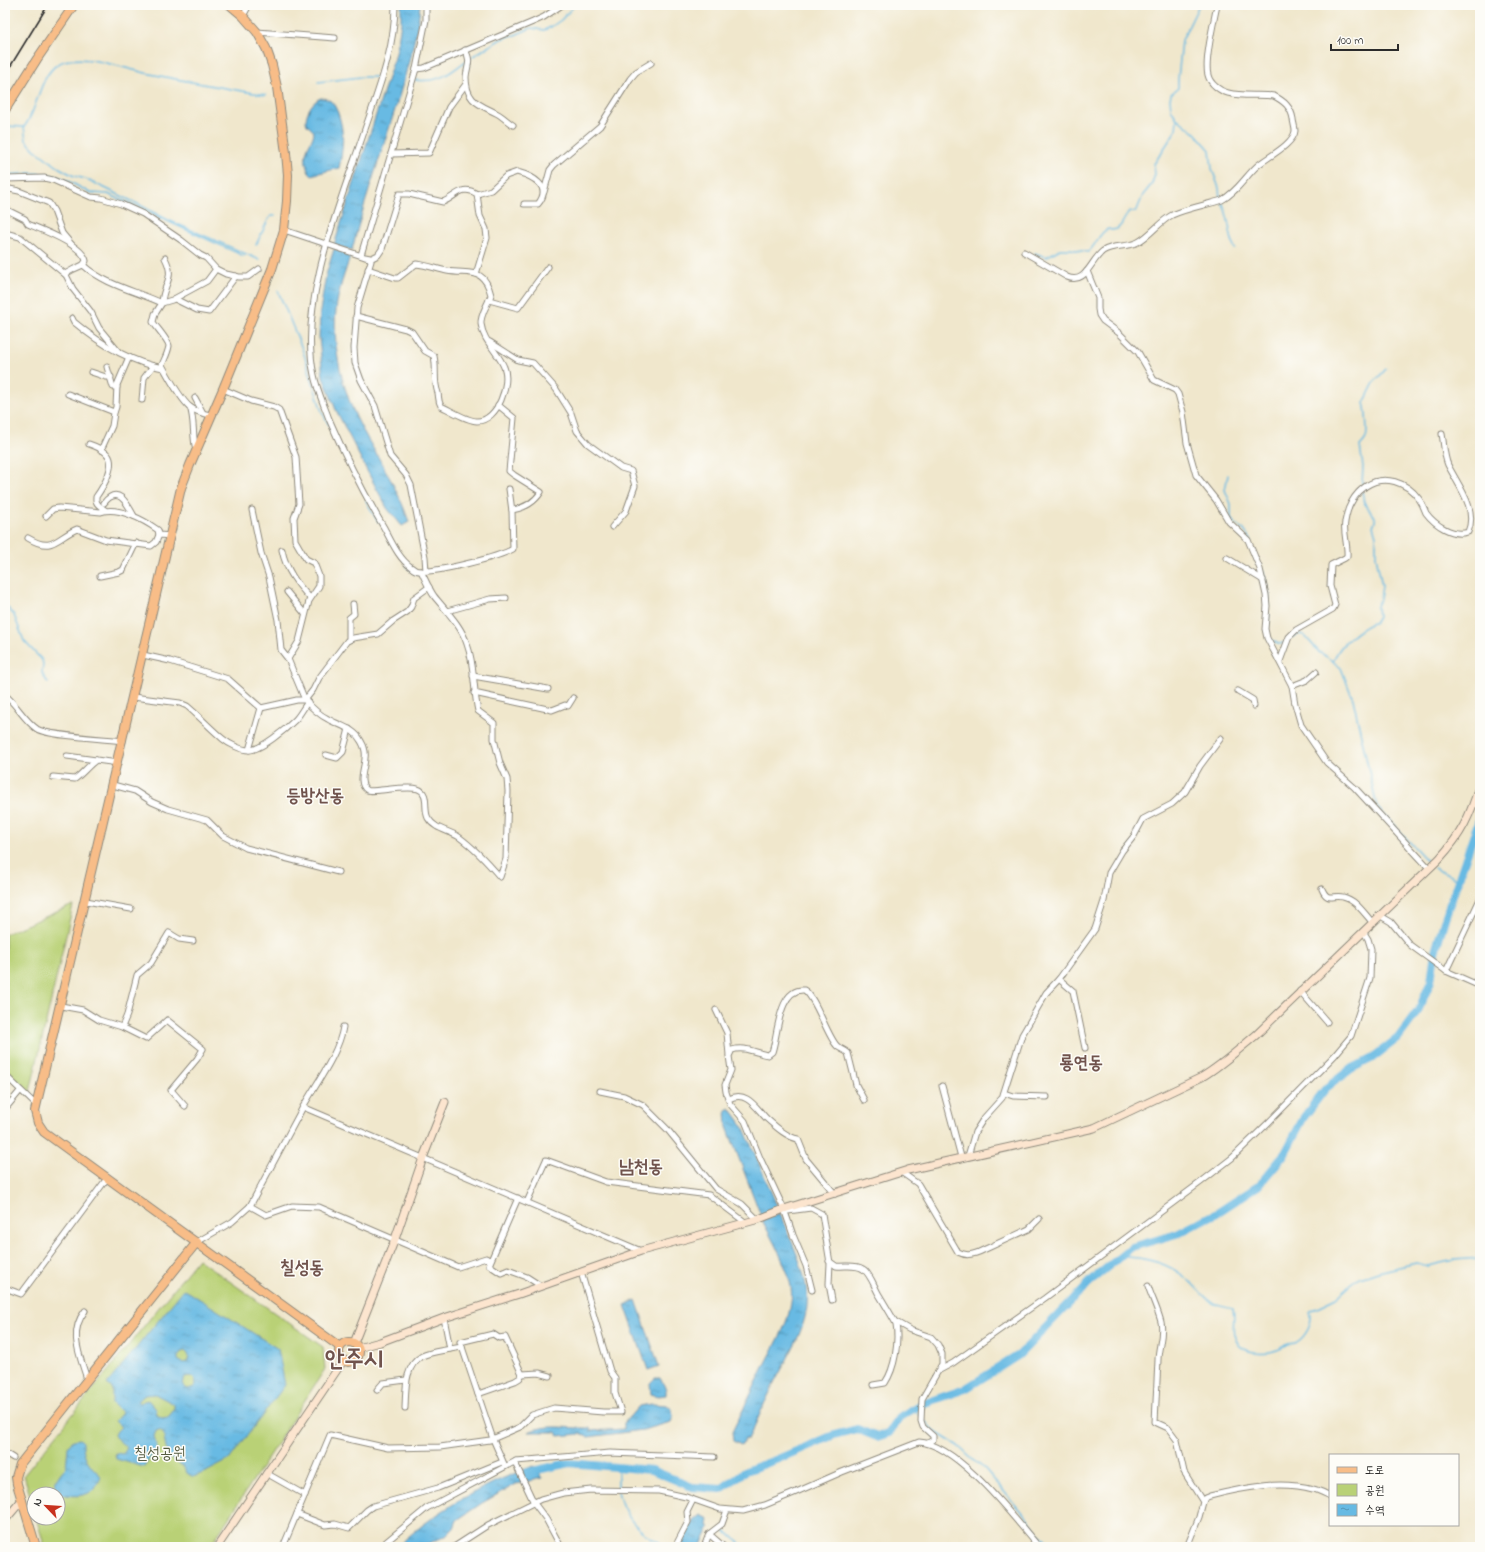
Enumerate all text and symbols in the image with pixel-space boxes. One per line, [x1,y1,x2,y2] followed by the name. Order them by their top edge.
[1331,26,1398,52] scale bar
[1337,32,1364,50] text: 100 m
[286,784,344,810] district label: 등방산동
[1059,1051,1103,1077] district label: 룡연동
[619,1155,663,1181] district label: 남천동
[280,1256,324,1282] district label: 칠성동
[325,1343,383,1378] district label: 안주시
[134,1442,186,1466] park label: 칠성공원
[1329,1454,1459,1526] legend
[1365,1462,1384,1480] text: 도로
[1365,1482,1384,1500] text: 공원
[26,1486,66,1526] north arrow
[29,1495,47,1509] text: N
[1365,1502,1385,1520] text: 수역

